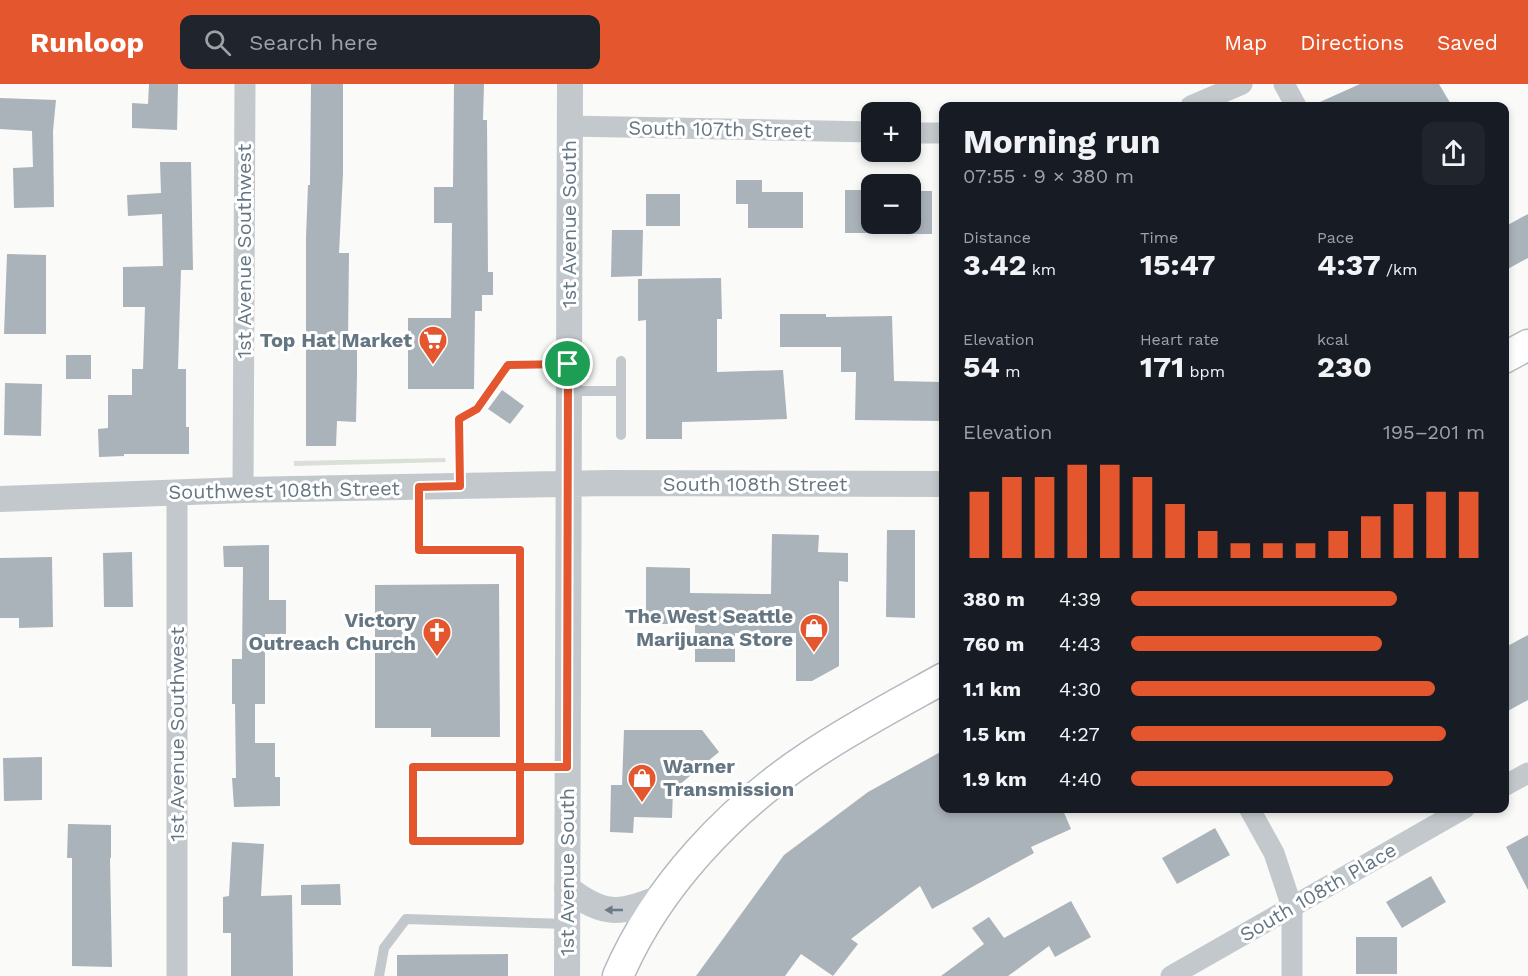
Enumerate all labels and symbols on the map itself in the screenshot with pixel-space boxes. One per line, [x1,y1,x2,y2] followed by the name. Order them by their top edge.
[628,115,812,143] street label: South 107th Street
[557,140,581,308] street label: 1st Avenue South
[232,143,256,358] street label: 1st Avenue Southwest
[417,324,449,366] supermarket icon: Top Hat Market
[260,328,412,352] place label: Top Hat Market
[542,338,593,389] pin
[663,472,848,496] street label: South 108th Street
[168,476,400,504] street label: Southwest 108th Street
[625,604,793,651] place label: The West Seattle Marijuana Store
[249,608,417,655] place label: Victory Outreach Church
[798,612,830,654] shop icon: The West Seattle Marijuana Store
[421,616,453,658] church icon: Victory Outreach Church
[165,626,189,841] street label: 1st Avenue Southwest
[663,754,794,801] place label: Warner Transmission
[626,762,658,804] shop icon: Warner Transmission
[555,788,579,956] street label: 1st Avenue South
[1235,837,1401,947] street label: South 108th Place
[605,905,624,915] one-way arrow

